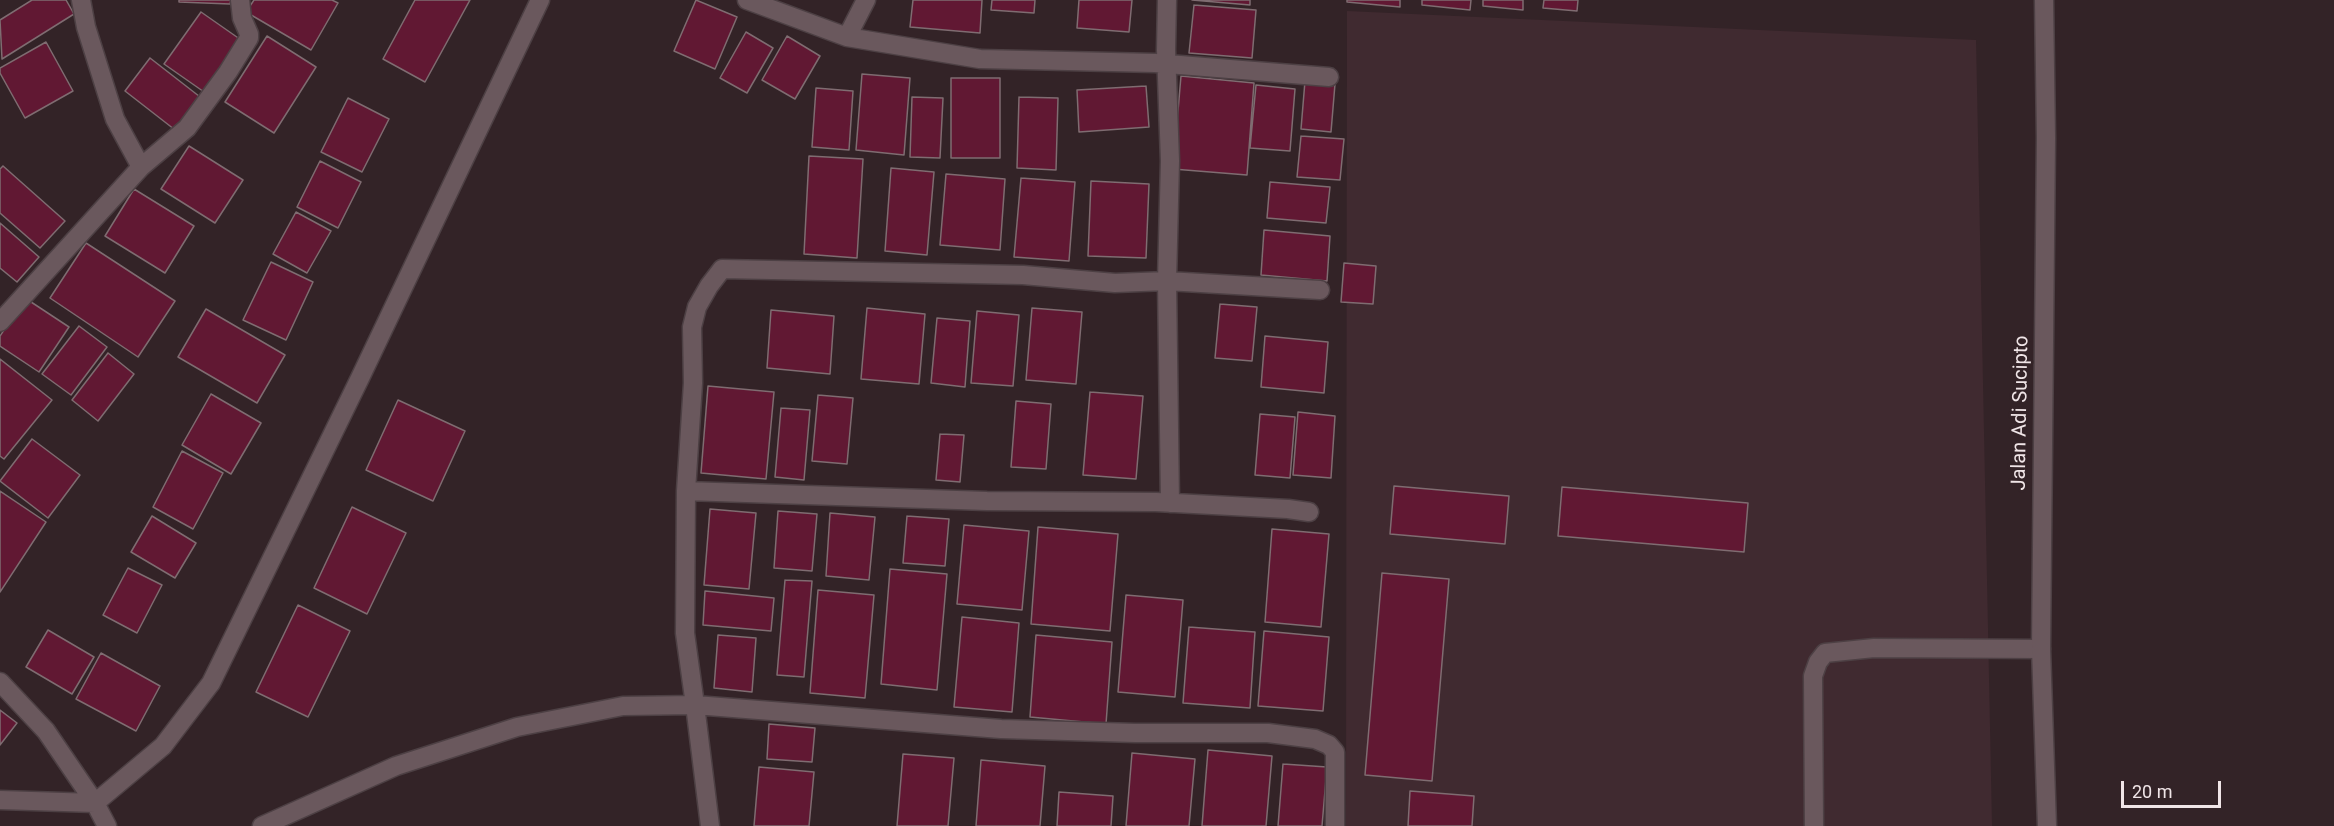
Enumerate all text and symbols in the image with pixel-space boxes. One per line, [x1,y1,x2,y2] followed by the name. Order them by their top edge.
[2008,335,2034,491] street label: Jalan Adi Sucipto
[2124,769,2224,807] scale bar
[2132,781,2172,802] text: 20 m

